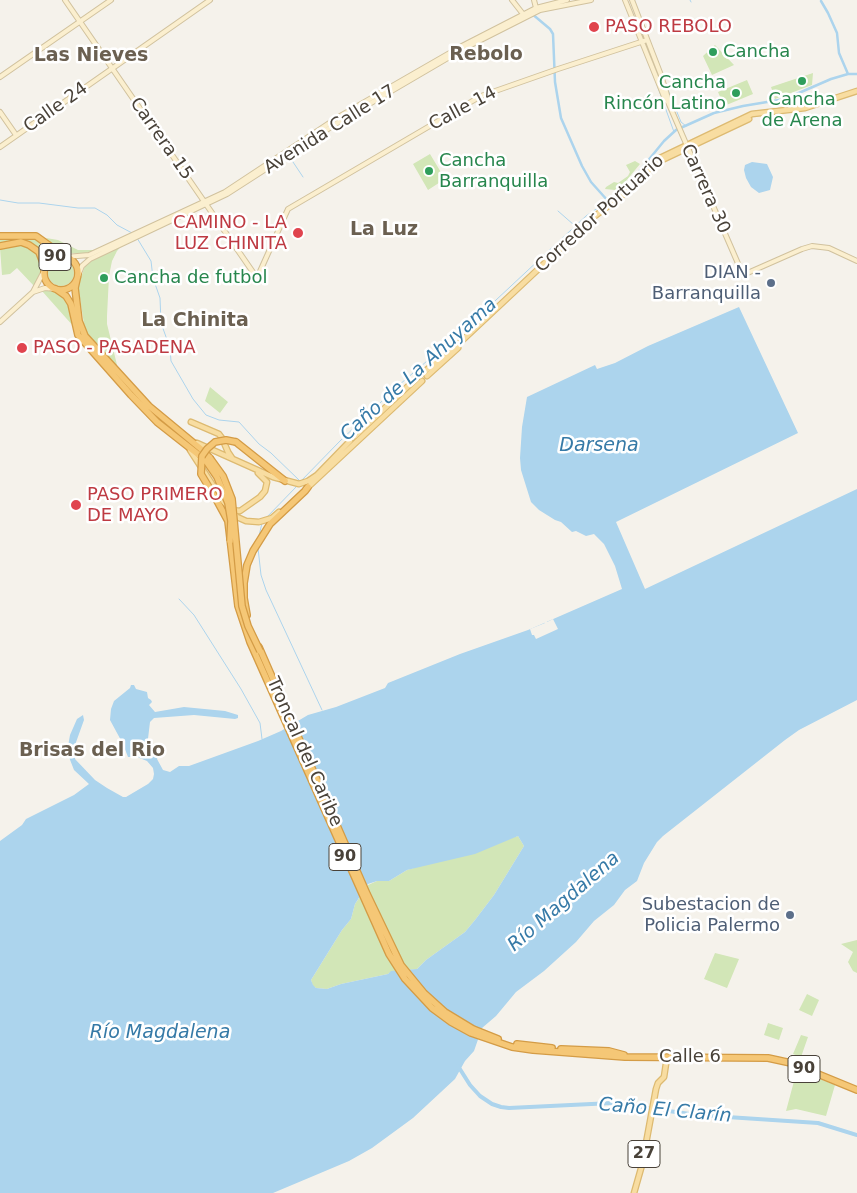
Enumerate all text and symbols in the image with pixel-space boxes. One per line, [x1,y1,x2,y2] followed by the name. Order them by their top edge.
[605,16,732,38] place label: PASO REBOLO
[587,20,601,34] marker: PASO REBOLO
[723,41,790,63] place label: Cancha
[449,44,523,66] district label: Rebolo
[34,45,148,67] district label: Las Nieves
[707,46,719,58] marker: Cancha
[604,72,726,115] place label: Cancha Rincón Latino
[796,75,808,87] marker: Cancha de Arena
[20,78,92,138] street label: Calle 24
[260,81,400,179] street label: Avenida Calle 17
[426,82,500,136] street label: Calle 14
[730,87,742,99] marker: Cancha Rincón Latino
[761,89,843,132] place label: Cancha de Arena
[125,94,197,184] street label: Carrera 15
[676,141,734,237] street label: Carrera 30
[439,150,548,192] place label: Cancha Barranquilla
[531,150,669,278] street label: Corredor Portuario
[423,165,435,177] marker: Cancha Barranquilla
[173,212,287,254] place label: CAMINO - LA LUZ CHINITA
[350,219,418,241] district label: La Luz
[291,226,305,240] marker: CAMINO - LA LUZ CHINITA
[39,243,71,270] road number: 90
[652,262,761,304] place label: DIAN - Barranquilla
[114,267,268,289] place label: Cancha de futbol
[98,272,110,284] marker: Cancha de futbol
[765,277,777,289] marker: DIAN - Barranquilla
[336,294,502,446] water label: Caño de La Ahuyama
[141,310,249,332] district label: La Chinita
[33,337,196,359] place label: PASO - PASADENA
[15,341,29,355] marker: PASO - PASADENA
[559,435,639,457] water label: Darsena
[87,484,223,526] place label: PASO PRIMERO DE MAYO
[69,498,83,512] marker: PASO PRIMERO DE MAYO
[261,674,347,830] street label: Troncal del Caribe
[19,740,165,762] district label: Brisas del Rio
[329,844,361,870] road number: 90
[503,847,625,957] water label: Río Magdalena
[642,894,780,936] place label: Subestacion de Policia Palermo
[784,909,796,921] marker: Subestacion de Policia Palermo
[90,1022,230,1044] water label: Río Magdalena
[659,1046,721,1068] street label: Calle 6
[788,1056,820,1082] road number: 90
[598,1094,732,1128] water label: Caño El Clarín
[628,1140,660,1168] road number: 27

